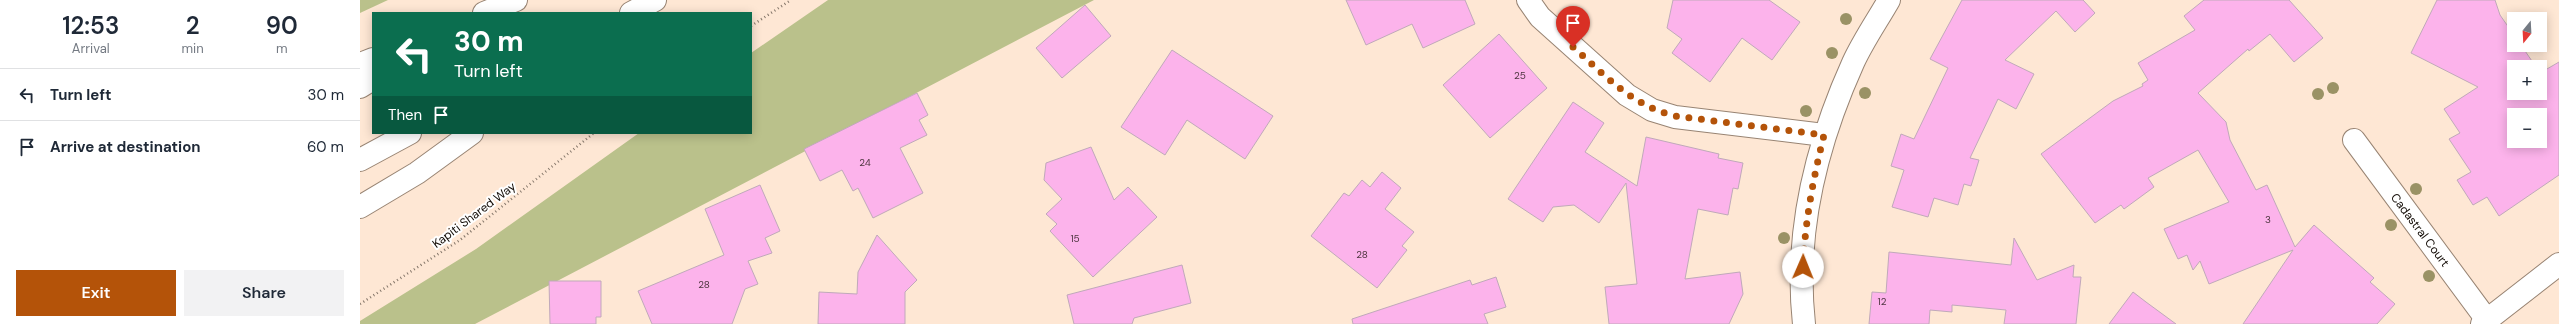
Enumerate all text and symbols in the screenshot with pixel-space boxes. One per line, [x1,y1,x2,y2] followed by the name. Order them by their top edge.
[1556,6,1590,47] pin
[62,10,119,41] text: 12:53
[186,10,200,41] text: 2
[266,10,298,41] text: 90
[1562,12,1584,34] icon: arrive
[2507,12,2547,52] north arrow
[2507,12,2547,148] map controls
[454,23,524,60] text: 30 m
[388,28,440,80] icon: left
[72,40,110,57] text: Arrival
[182,40,204,57] text: min
[276,40,288,57] text: m
[454,59,523,83] text: Turn left
[2507,60,2547,100] button: +
[1514,69,1526,82] house number: 25
[16,84,38,106] icon: left
[50,85,111,105] text: Turn left
[308,85,344,105] text: 30 m
[430,104,452,126] icon: arrive
[388,105,422,125] text: Then
[2507,108,2547,148] button: −
[16,136,38,158] icon: arrive
[50,137,201,157] text: Arrive at destination
[307,137,344,157] text: 60 m
[859,156,871,169] house number: 24
[429,178,519,252] street label: Kapiti Shared Way
[2387,190,2453,270] street label: Cadastral Court
[2265,213,2271,226] house number: 3
[1070,232,1080,245] house number: 15
[1782,246,1824,288] position arrow
[1356,248,1368,261] house number: 28
[16,270,176,316] button: Exit
[184,270,344,316] button: Share
[698,278,710,291] house number: 28
[1878,295,1887,308] house number: 12

